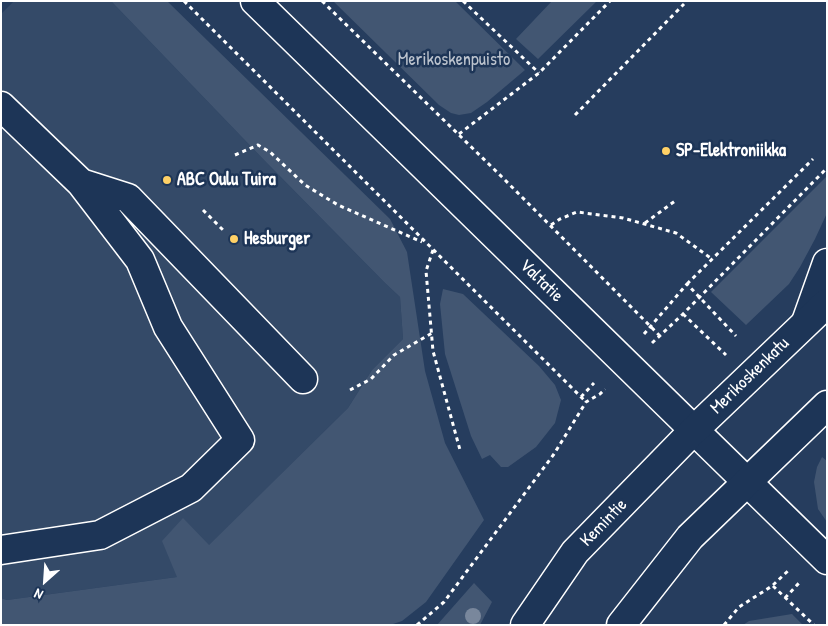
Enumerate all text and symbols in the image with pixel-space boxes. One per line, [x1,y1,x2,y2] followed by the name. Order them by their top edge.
[398,49,510,71] park label: Merikoskenpuisto
[676,140,786,162] place label: SP-Elektroniikka
[660,145,672,157] marker: SP-Elektroniikka
[177,169,276,191] place label: ABC Oulu Tuira
[161,174,173,186] marker: ABC Oulu Tuira
[244,228,310,250] place label: Hesburger
[228,233,240,245] marker: Hesburger
[515,255,567,307] street label: Valtatie
[706,333,794,419] street label: Merikoskenkatu
[576,495,632,551] street label: Kemintie
[20,556,70,606] north arrow
[31,585,46,605] text: N

